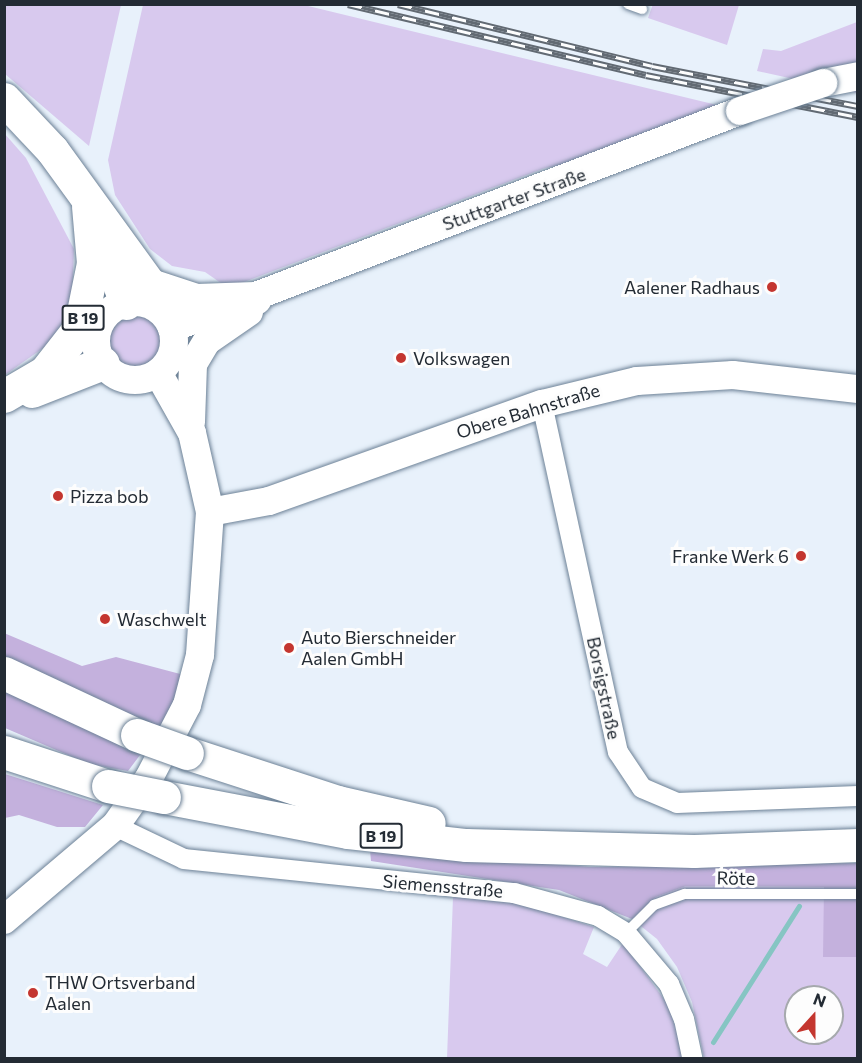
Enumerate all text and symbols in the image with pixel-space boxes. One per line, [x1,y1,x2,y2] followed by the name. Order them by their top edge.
[439,163,589,235] street label: Stuttgarter Straße
[624,276,760,298] place label: Aalener Radhaus
[765,280,779,294] marker: Aalener Radhaus
[60,305,106,331] road number: B 19
[413,347,510,369] place label: Volkswagen
[394,351,408,365] marker: Volkswagen
[454,379,602,443] street label: Obere Bahnstraße
[70,485,149,507] place label: Pizza bob
[51,489,65,503] marker: Pizza bob
[672,545,789,567] place label: Franke Werk 6
[794,549,808,563] marker: Franke Werk 6
[117,608,207,630] place label: Waschwelt
[98,612,112,626] marker: Waschwelt
[301,627,456,670] place label: Auto Bierschneider Aalen GmbH
[583,635,625,741] street label: Borsigstraße
[282,641,296,655] marker: Auto Bierschneider Aalen GmbH
[358,823,404,849] road number: B 19
[716,867,756,889] street label: Röte
[382,870,504,902] street label: Siemensstraße
[45,972,195,1014] place label: THW Ortsverband Aalen
[784,985,844,1045] north arrow
[26,986,40,1000] marker: THW Ortsverband Aalen
[811,989,829,1011] text: N

